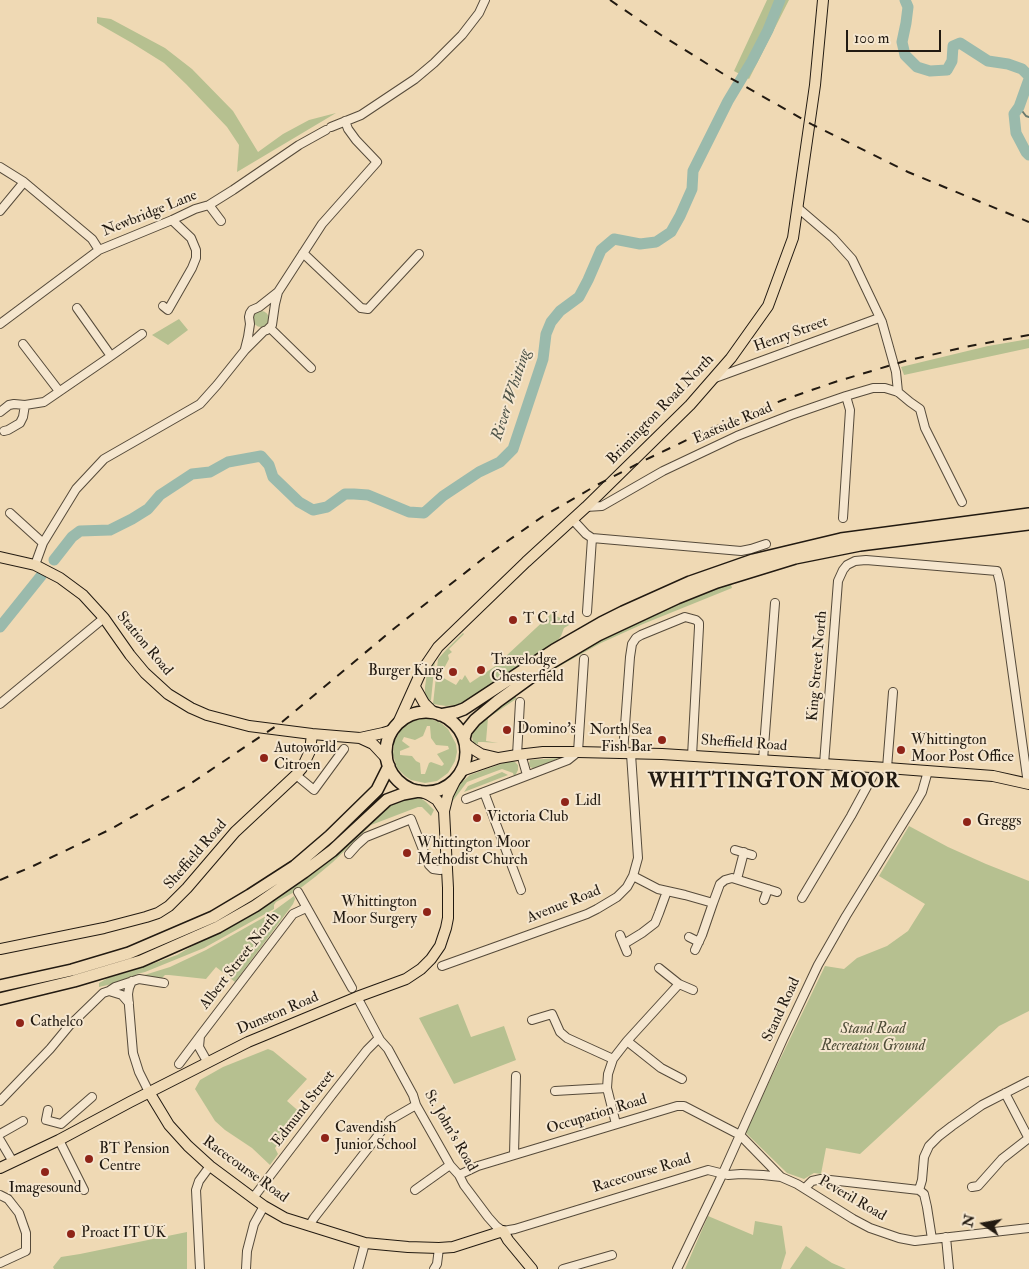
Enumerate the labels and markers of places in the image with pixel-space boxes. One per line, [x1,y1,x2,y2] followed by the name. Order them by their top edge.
[523,611,575,629] place label: T C Ltd
[507,614,519,626] marker: T C Ltd
[491,652,564,687] place label: Travelodge Chesterfield
[368,663,443,681] place label: Burger King
[475,664,487,676] marker: Travelodge Chesterfield
[447,666,459,678] marker: Burger King
[517,721,576,739] place label: Domino's
[589,722,652,757] place label: North Sea Fish Bar
[501,724,513,736] marker: Domino's
[911,732,1014,767] place label: Whittington Moor Post Office
[656,734,668,746] marker: North Sea Fish Bar
[274,740,336,775] place label: Autoworld Citroen
[895,744,907,756] marker: Whittington Moor Post Office
[258,752,270,764] marker: Autoworld Citroen
[575,793,601,811] place label: Lidl
[559,796,571,808] marker: Lidl
[487,809,568,827] place label: Victoria Club
[471,812,483,824] marker: Victoria Club
[977,813,1021,831] place label: Greggs
[961,816,973,828] marker: Greggs
[417,835,530,870] place label: Whittington Moor Methodist Church
[401,847,413,859] marker: Whittington Moor Methodist Church
[332,894,417,929] place label: Whittington Moor Surgery
[421,906,433,918] marker: Whittington Moor Surgery
[30,1014,83,1032] place label: Cathelco
[14,1017,26,1029] marker: Cathelco
[335,1120,417,1155] place label: Cavendish Junior School
[319,1132,331,1144] marker: Cavendish Junior School
[99,1141,170,1176] place label: BT Pension Centre
[83,1153,95,1165] marker: BT Pension Centre
[39,1166,51,1178] marker: Imagesound
[9,1180,81,1198] place label: Imagesound
[81,1225,166,1243] place label: Proact IT UK
[65,1228,77,1240] marker: Proact IT UK

